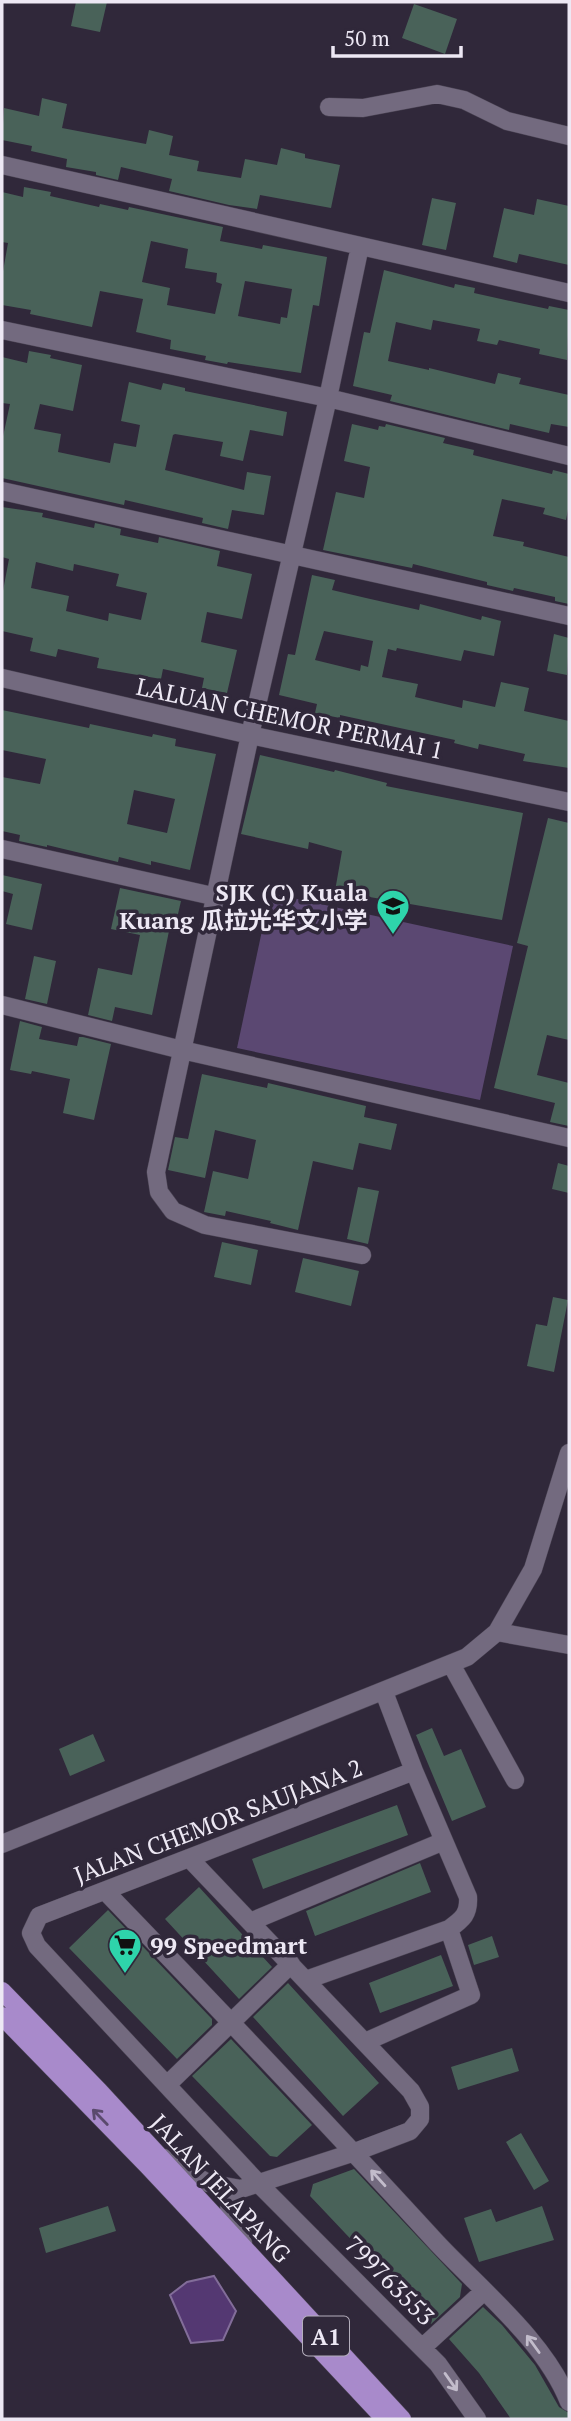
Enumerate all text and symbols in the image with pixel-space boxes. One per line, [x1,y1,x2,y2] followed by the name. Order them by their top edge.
[333,14,461,58] scale bar
[344,24,390,52] text: 50 m
[134,670,446,766] street label: LALUAN CHEMOR PERMAI 1
[119,876,369,936] place label: SJK (C) Kuala Kuang 瓜拉光华文小学
[374,887,412,936] school or university icon: SJK (C) Kuala Kuang 瓜拉光华文小学
[69,1751,367,1891] street label: JALAN CHEMOR SAUJANA 2
[106,1926,144,1975] supermarket icon: 99 Speedmart
[150,1929,308,1961] place label: 99 Speedmart
[144,2107,299,2270] street label: JALAN JELAPANG
[92,2109,109,2126] one-way arrow
[370,2170,387,2187] one-way arrow
[338,2228,442,2332] street label: 799763553
[303,2316,349,2356] road number: A1
[526,2335,540,2354] one-way arrow
[444,2372,458,2391] one-way arrow

